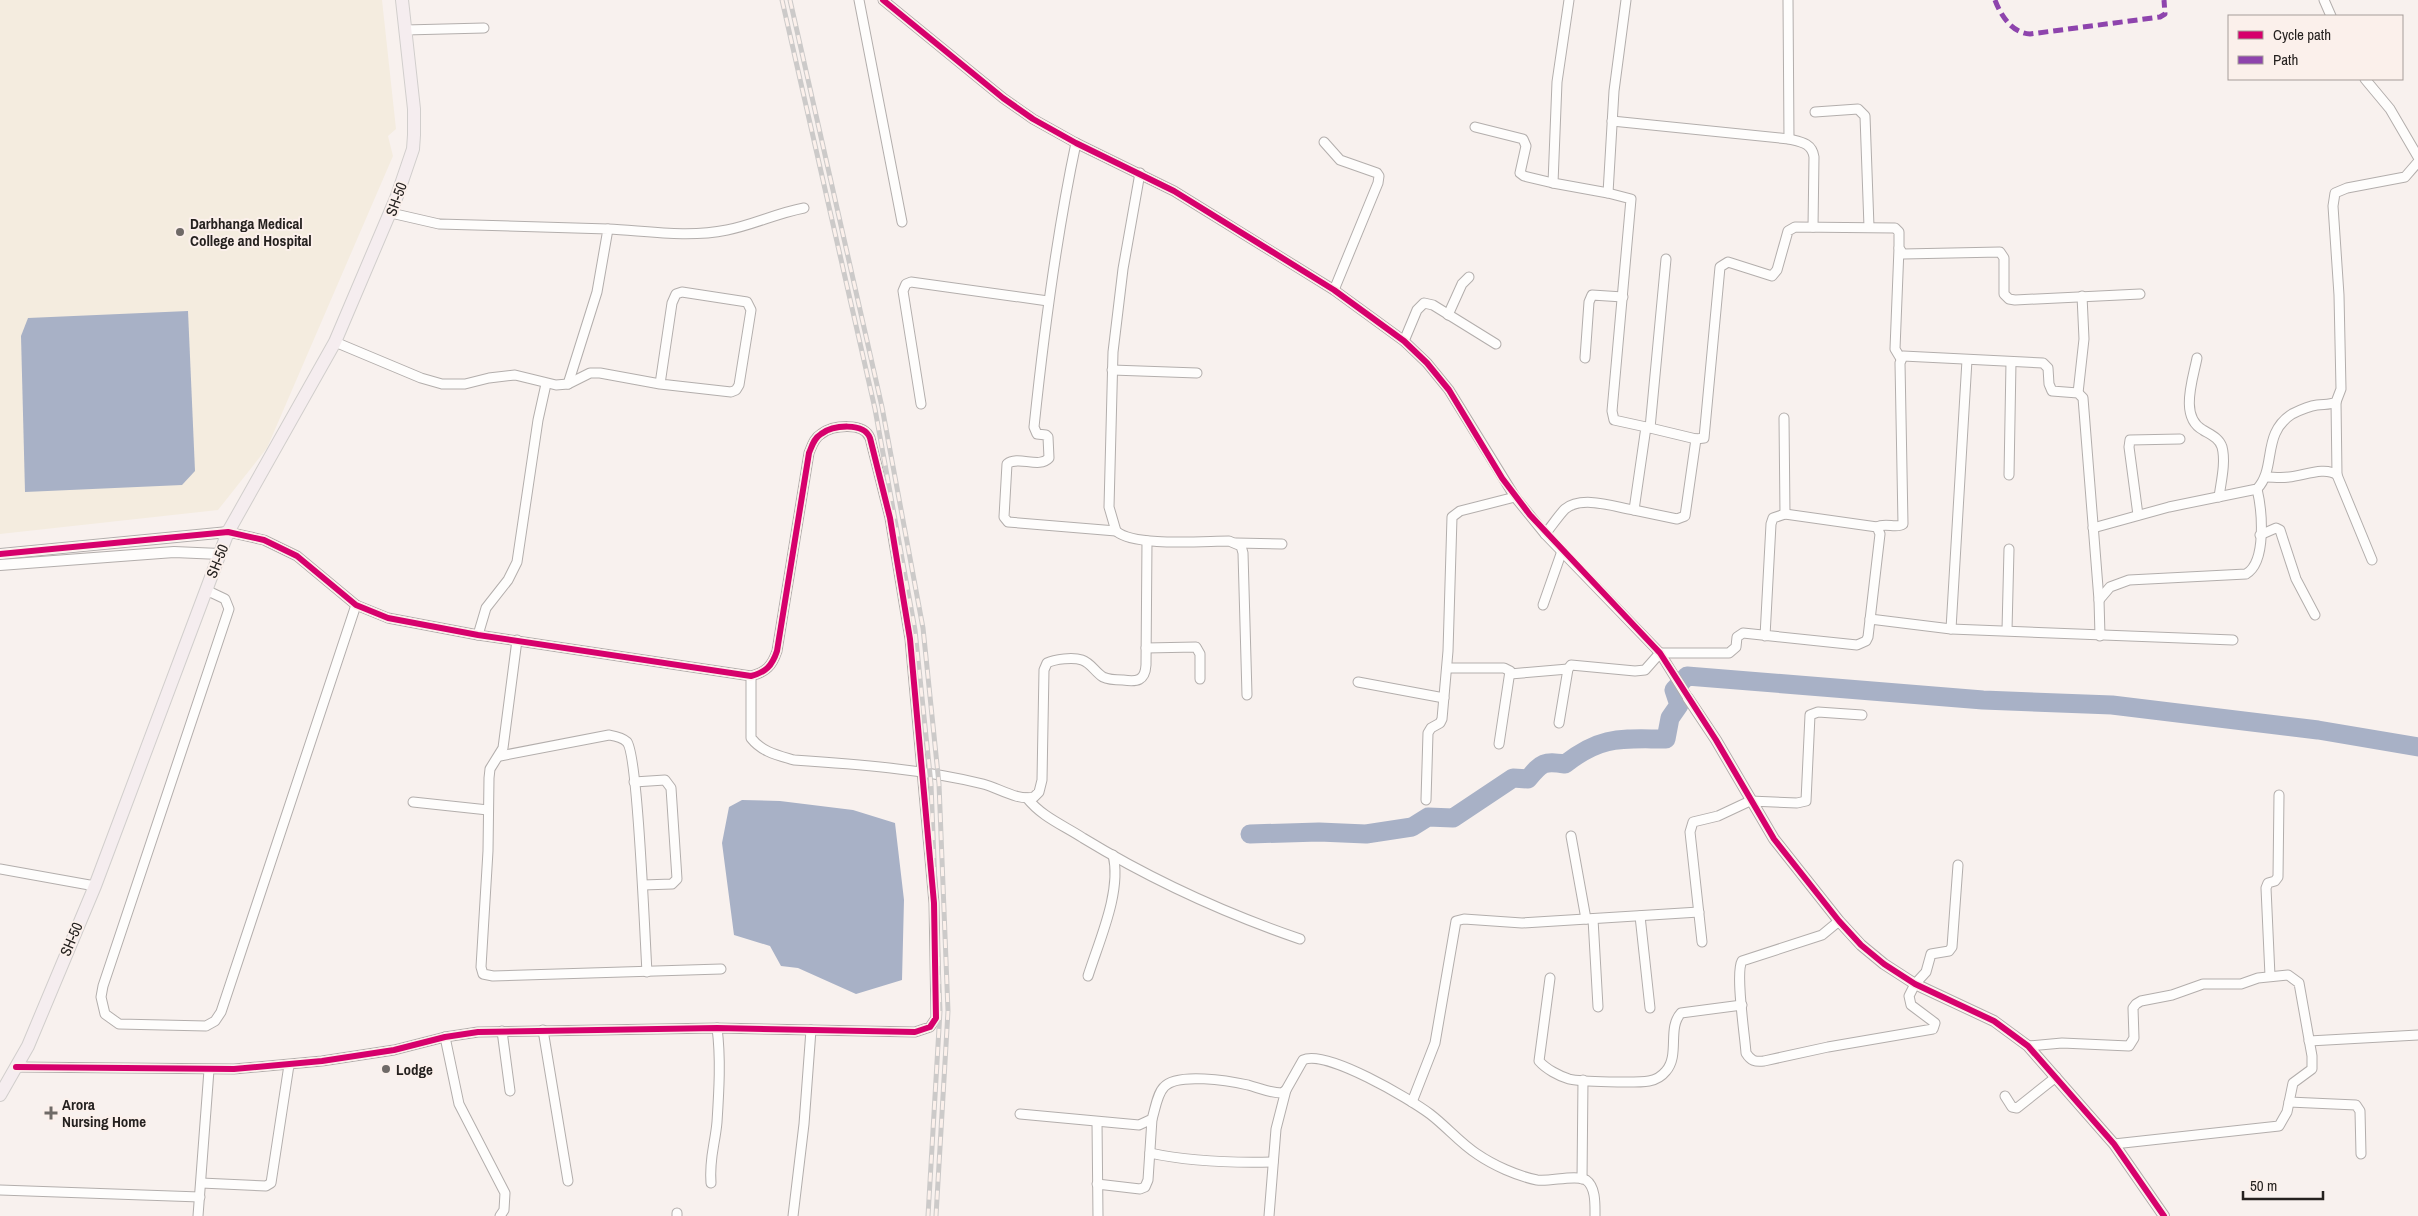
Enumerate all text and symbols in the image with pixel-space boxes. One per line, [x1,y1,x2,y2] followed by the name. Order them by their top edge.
[2228,15,2403,80] legend
[2273,24,2331,45] text: Cycle path
[2273,49,2298,70] text: Path
[380,179,412,219] street label: SH-50
[190,213,312,251] place label: Darbhanga Medical College and Hospital
[174,226,186,238] marker: Darbhanga Medical College and Hospital
[201,541,233,581] street label: SH-50
[55,919,88,959] street label: SH-50
[396,1059,433,1080] place label: Lodge
[380,1063,392,1075] marker: Lodge
[62,1094,146,1132] place label: Arora Nursing Home
[44,1106,58,1120] marker: Arora Nursing Home
[2243,1168,2323,1200] scale bar
[2250,1175,2277,1196] text: 50 m

